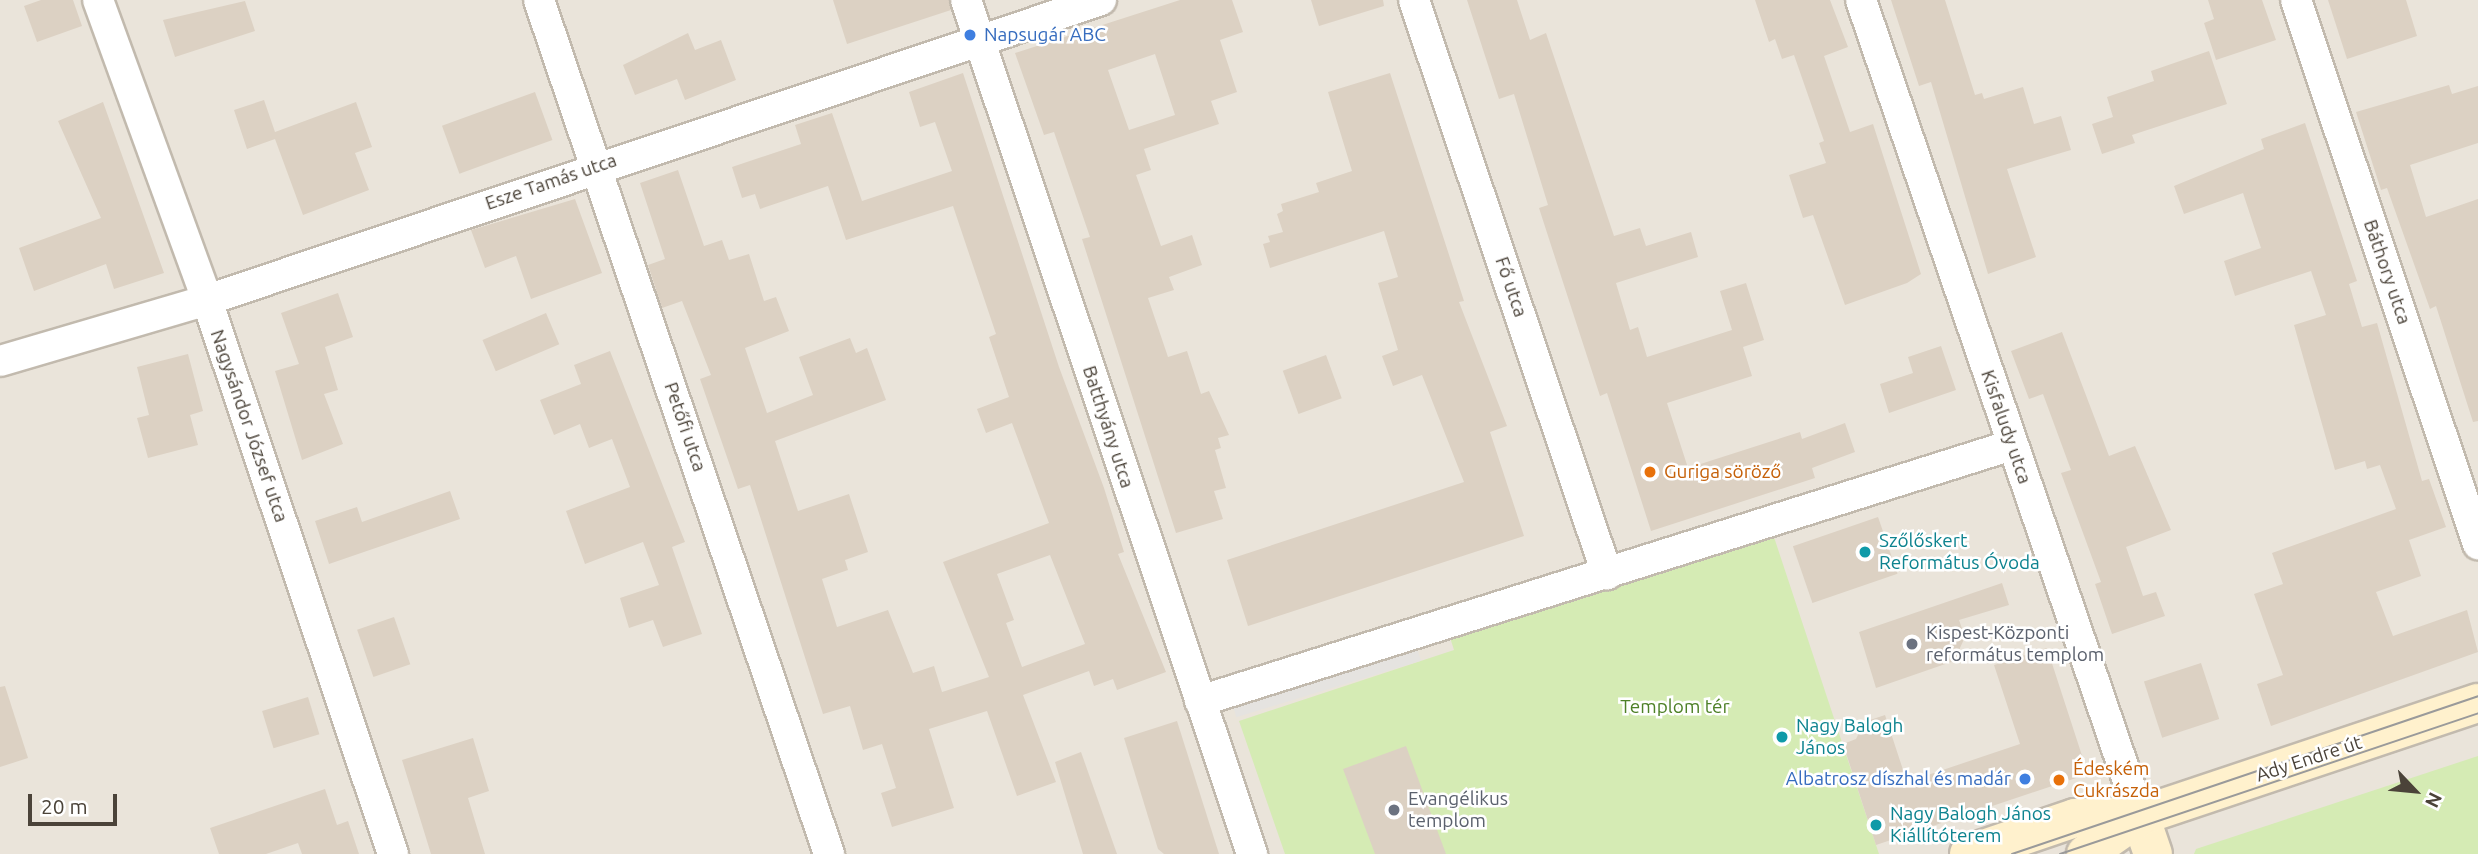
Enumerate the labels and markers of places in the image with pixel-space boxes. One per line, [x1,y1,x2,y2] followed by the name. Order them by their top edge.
[984,24,1106,46] place label: Napsugár ABC
[962,27,978,43] marker: Napsugár ABC
[1664,461,1781,483] place label: Guriga söröző
[1642,464,1658,480] marker: Guriga söröző
[1879,530,2040,574] place label: Szőlőskert Református Óvoda
[1857,544,1873,560] marker: Szőlőskert Református Óvoda
[1926,622,2104,666] place label: Kispest-Központi református templom
[1904,636,1920,652] marker: Kispest-Központi református templom
[1796,715,1903,759] place label: Nagy Balogh János
[1774,729,1790,745] marker: Nagy Balogh János
[2073,758,2160,802] place label: Édeském Cukrászda
[1786,768,2011,790] place label: Albatrosz díszhal és madár
[2017,771,2033,787] marker: Albatrosz díszhal és madár
[2051,772,2067,788] marker: Édeském Cukrászda
[1408,788,1508,832] place label: Evangélikus templom
[1386,802,1402,818] marker: Evangélikus templom
[1890,803,2051,847] place label: Nagy Balogh János Kiállítóterem
[1868,817,1884,833] marker: Nagy Balogh János Kiállítóterem

